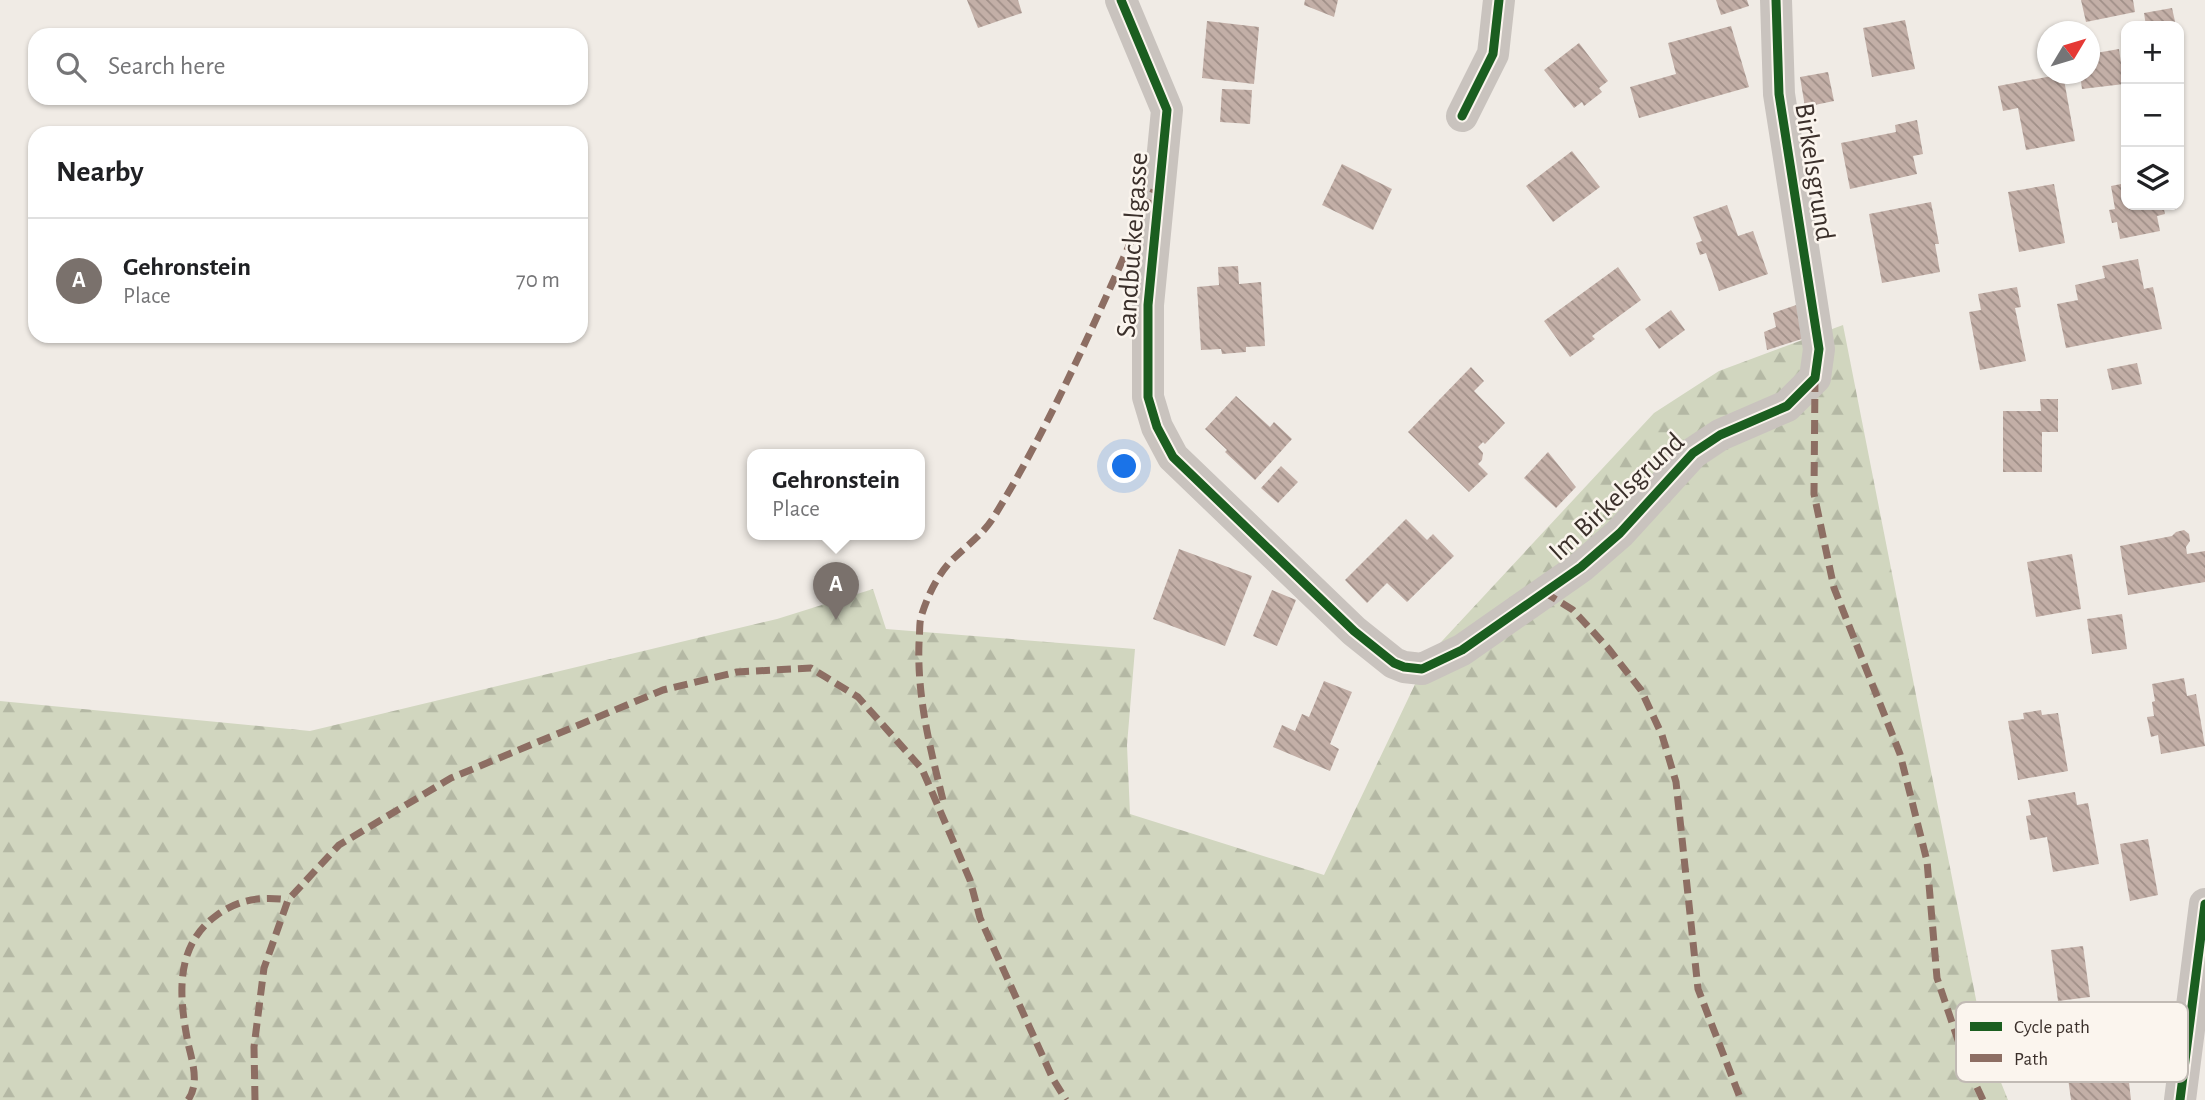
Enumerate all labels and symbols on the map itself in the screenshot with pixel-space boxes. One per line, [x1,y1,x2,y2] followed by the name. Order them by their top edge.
[2037,21,2100,84] north arrow
[1789,101,1839,243] street label: Birkelsgrund
[1113,151,1153,339] street label: Sandbuckelgasse
[1544,428,1690,566] street label: Im Birkelsgrund
[1107,449,1141,483] your location
[813,562,859,620] pin: A
[1956,1002,2188,1082] legend
[2014,1018,2090,1037] text: Cycle path
[2014,1050,2048,1069] text: Path

